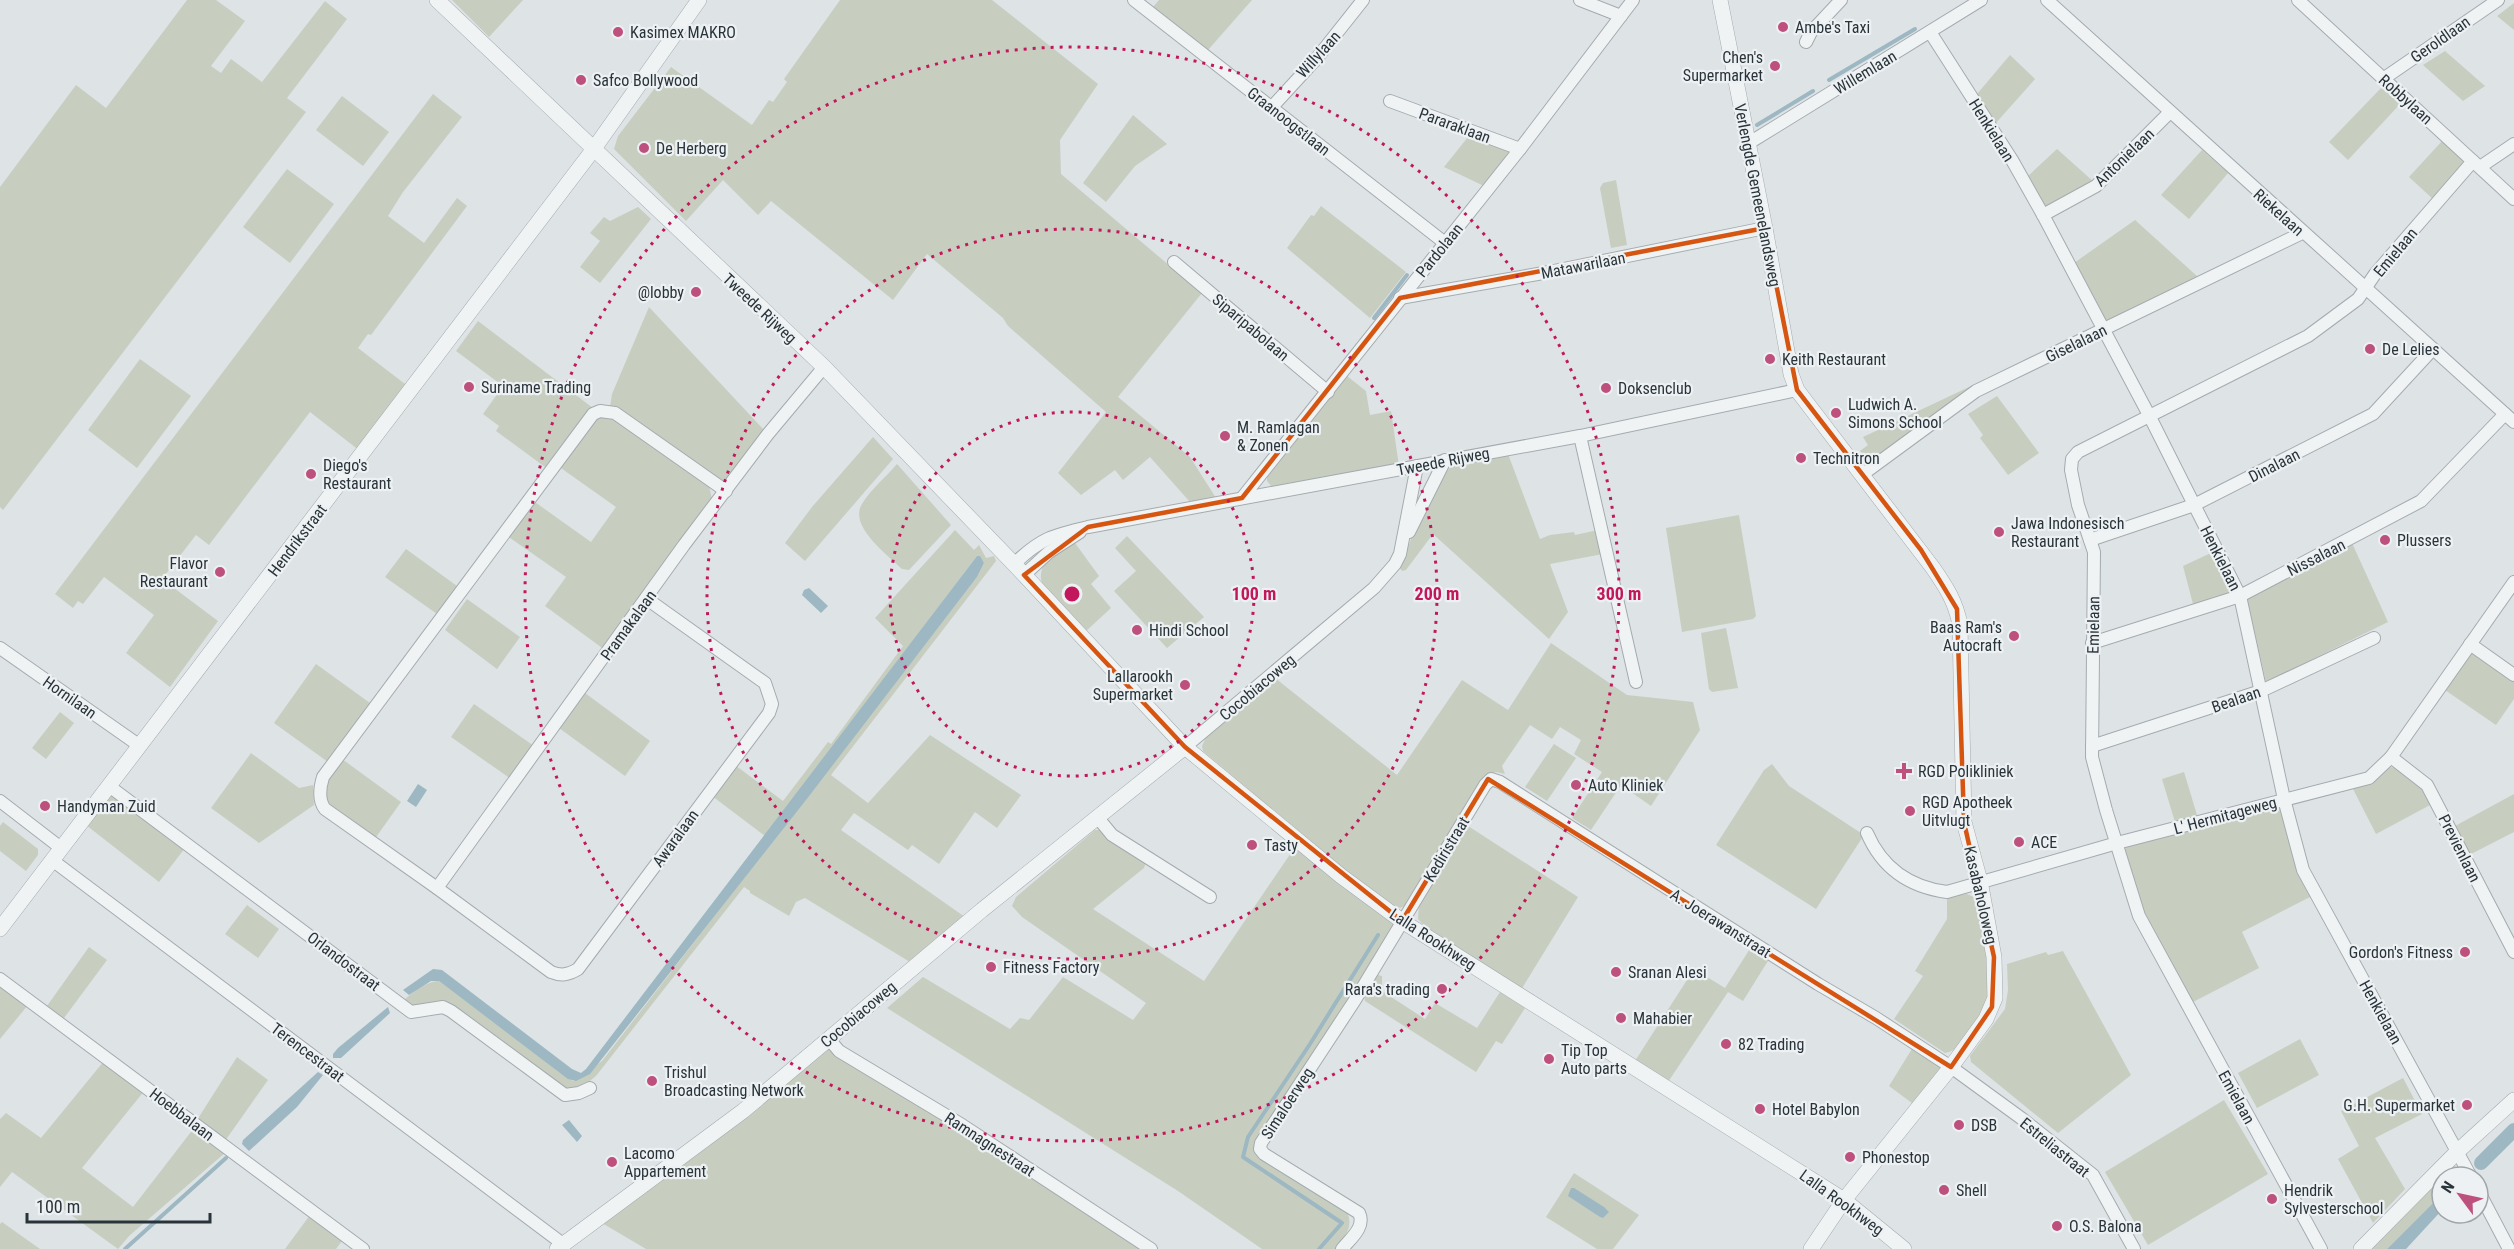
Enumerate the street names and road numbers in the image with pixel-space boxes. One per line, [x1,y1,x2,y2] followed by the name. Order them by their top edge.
[2407,12,2474,67] street label: Geroldlaan
[1292,27,1344,82] street label: Willylaan
[1831,46,1900,98] street label: Willemlaan
[2375,70,2436,128] street label: Robbylaan
[1244,83,1334,160] street label: Graanoogstlaan
[1965,95,2018,165] street label: Henkielaan
[1730,102,1785,288] street label: Verlengde Gemeenelandsweg
[1416,104,1493,147] street label: Pararaklaan
[2091,124,2158,190] street label: Antonielaan
[2250,185,2308,240] street label: Riekelaan
[1412,220,1467,281] street label: Pardolaan
[2369,224,2421,281] street label: Emielaan
[1539,248,1627,283] street label: Matawarilaan
[719,269,800,347] street label: Tweede Rijweg
[1208,290,1293,365] street label: Siparipabolaan
[2042,320,2110,366] street label: Giselalaan
[1395,443,1491,480] street label: Tweede Rijweg
[2245,445,2303,486] street label: Dinalaan
[264,500,331,580] street label: Hendrikstraat
[2196,523,2245,594] street label: Henkielaan
[2284,535,2348,580] street label: Nissalaan
[596,586,660,664] street label: Pramakalaan
[2083,596,2104,654] street label: Emielaan
[1216,650,1299,725] street label: Cocobiacoweg
[39,672,100,723] street label: Hornilaan
[2209,682,2263,717] street label: Bealaan
[2172,793,2279,838] street label: L' Hermitageweg
[648,806,702,871] street label: Awaralaan
[2434,811,2485,885] street label: Previenlaan
[1420,813,1473,885] street label: Kediristraat
[1960,844,2001,946] street label: Kasabaholoweg
[1667,885,1775,962] street label: A. Joerawanstraat
[1386,904,1480,974] street label: Lalla Rookhweg
[304,928,384,995] street label: Orlandostraat
[817,977,900,1052] street label: Cocobiacoweg
[2355,977,2406,1048] street label: Henkielaan
[267,1019,348,1086] street label: Terencestraat
[1257,1064,1318,1143] street label: Simaloerweg
[2214,1067,2259,1127] street label: Emielaan
[146,1084,218,1145] street label: Hoebbalaan
[941,1108,1038,1181] street label: Ramnagnestraat
[2016,1114,2093,1181] street label: Estreliastraat
[1796,1166,1887,1239] street label: Lalla Rookhweg

